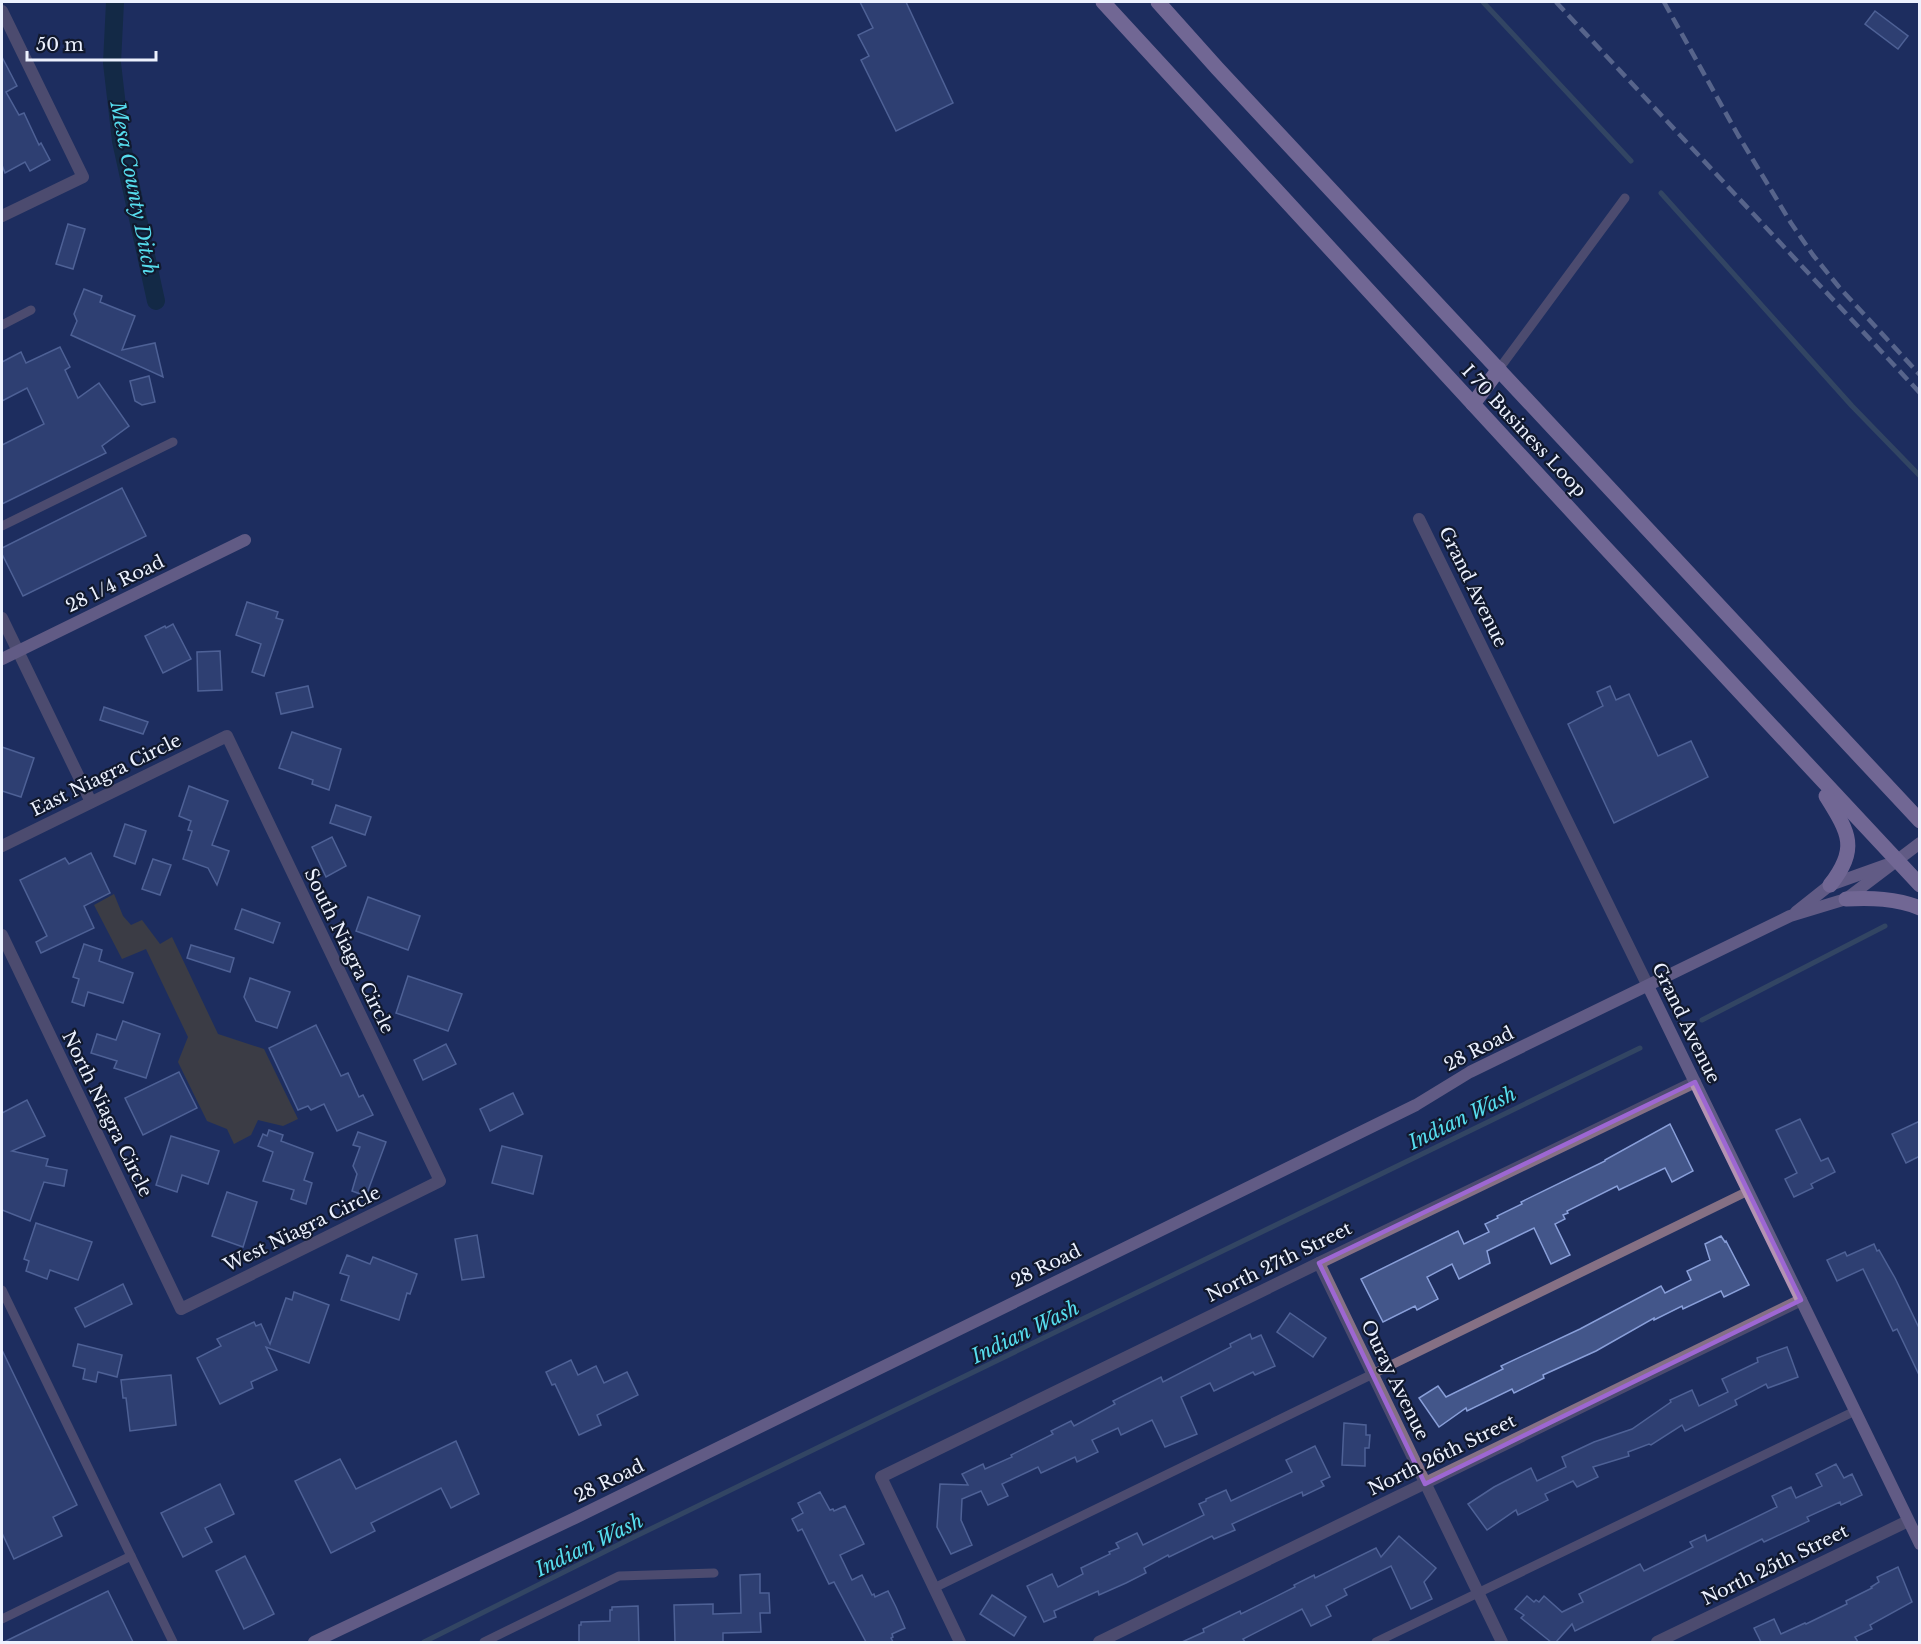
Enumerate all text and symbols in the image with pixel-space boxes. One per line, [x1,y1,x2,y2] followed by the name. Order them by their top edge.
[27,24,156,62] scale bar
[36,34,84,56] text: 50 m
[105,98,163,277] water label: Mesa County Ditch
[1457,360,1591,502] street label: I 70 Business Loop
[1434,523,1512,651] street label: Grand Avenue
[62,551,168,617] street label: 28 1/4 Road
[27,729,185,821] street label: East Niagra Circle
[299,865,399,1037] street label: South Niagra Circle
[1647,959,1725,1087] street label: Grand Avenue
[1441,1022,1517,1076] street label: 28 Road
[57,1028,157,1200] street label: North Niagra Circle
[1403,1082,1520,1155] water label: Indian Wash
[219,1182,384,1277] street label: West Niagra Circle
[1203,1217,1355,1307] street label: North 27th Street
[1007,1240,1085,1292] street label: 28 Road
[966,1296,1083,1369] water label: Indian Wash
[1356,1316,1434,1444] street label: Ouray Avenue
[1365,1410,1520,1500] street label: North 26th Street
[570,1455,648,1507] street label: 28 Road
[530,1509,647,1582] water label: Indian Wash
[1698,1520,1852,1610] street label: North 25th Street

